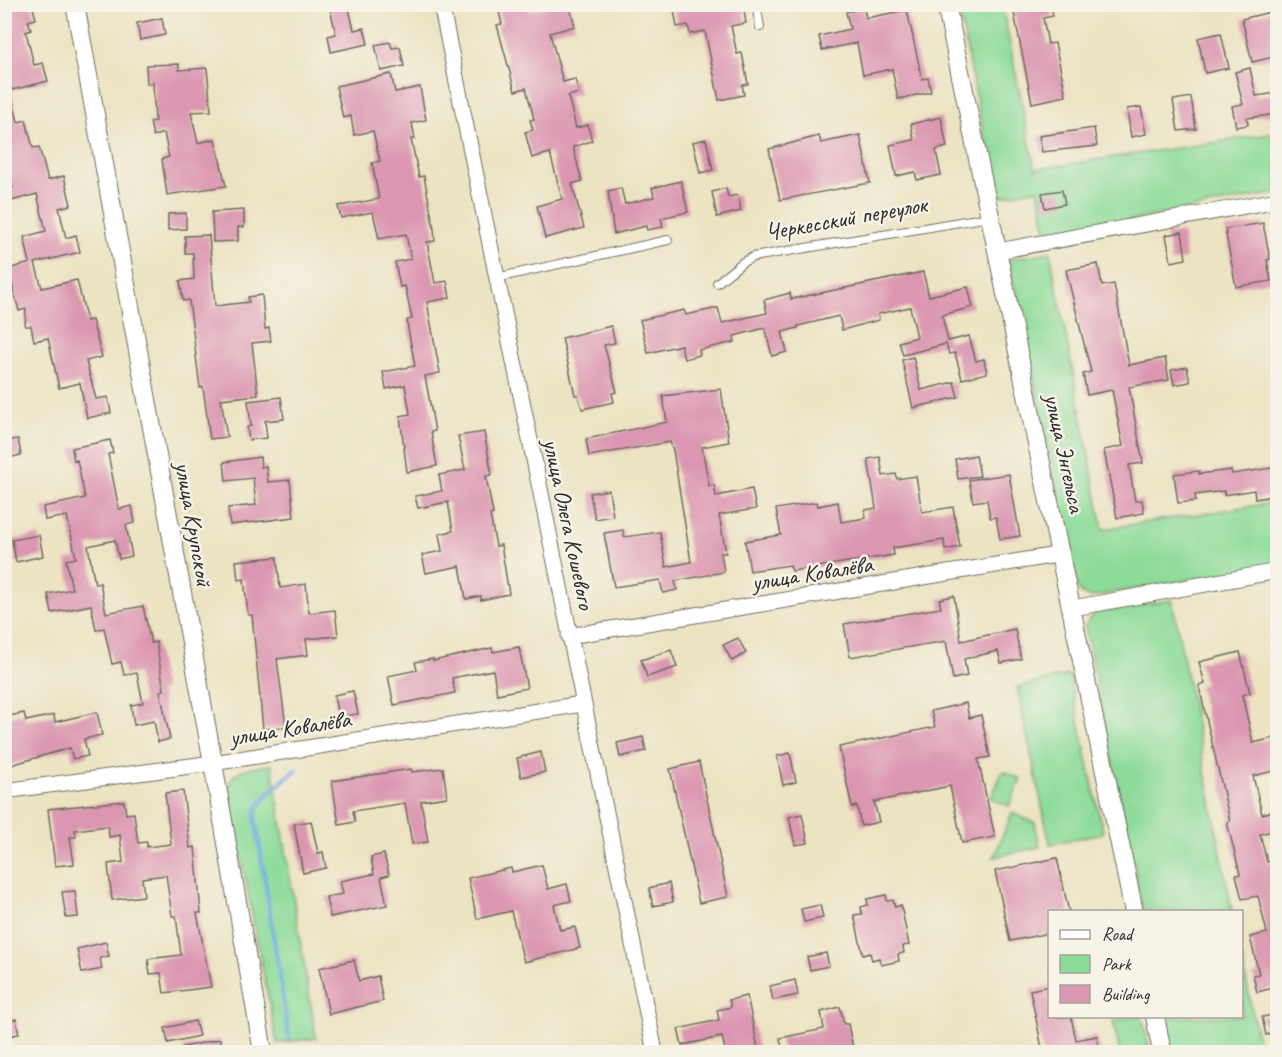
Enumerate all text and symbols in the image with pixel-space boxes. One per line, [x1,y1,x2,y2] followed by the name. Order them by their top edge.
[763,189,931,247] street label: Черкесский переулок
[1037,389,1092,516] street label: улица Энгельса
[536,434,602,614] street label: улица Олега Кошевого
[168,457,220,591] street label: улица Крупской
[747,548,876,598] street label: улица Ковалёва
[225,703,354,753] street label: улица Ковалёва
[1048,910,1243,1018] legend
[1102,923,1135,945] text: Road
[1102,953,1132,975] text: Park
[1102,983,1151,1005] text: Building

